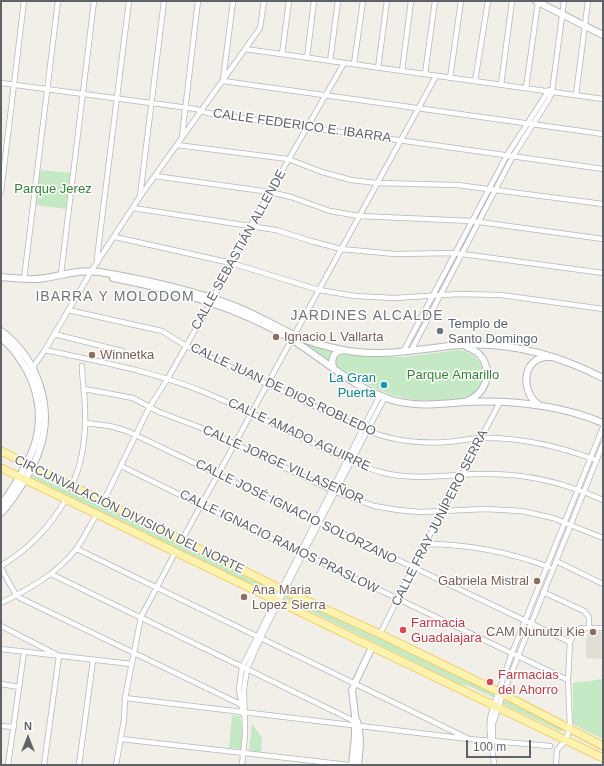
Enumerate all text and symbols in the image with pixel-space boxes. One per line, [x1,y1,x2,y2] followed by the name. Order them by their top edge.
[212,106,392,146] street label: CALLE FEDERICO E. IBARRA
[188,167,290,333] street label: CALLE SEBASTIÁN ALLENDE
[14,181,92,197] park label: Parque Jerez
[35,289,195,305] district label: IBARRA Y MOLODOM
[291,308,443,324] district label: JARDINES ALCALDE
[448,316,538,347] place label: Templo de Santo Domingo
[435,326,445,336] marker: Templo de Santo Domingo
[284,329,383,345] place label: Ignacio L Vallarta
[271,332,281,342] marker: Ignacio L Vallarta
[188,340,378,440] street label: CALLE JUAN DE DIOS ROBLEDO
[100,347,154,363] place label: Winnetka
[87,350,97,360] marker: Winnetka
[407,367,499,383] park label: Parque Amarillo
[329,370,376,401] place label: La Gran Puerta
[379,380,389,390] marker: La Gran Puerta
[225,395,373,475] street label: CALLE AMADO AGUIRRE
[200,422,366,508] street label: CALLE JORGE VILLASEÑOR
[389,427,491,609] street label: CALLE FRAY JUNÍPERO SERRA
[12,452,246,578] street label: CIRCUNVALACIÓN DIVISIÓN DEL NORTE
[193,456,399,568] street label: CALLE JOSÉ IGNACIO SOLÓRZANO
[177,487,381,597] street label: CALLE IGNACIO RAMOS PRASLOW
[438,573,529,589] place label: Gabriela Mistral
[532,576,542,586] marker: Gabriela Mistral
[252,582,326,613] place label: Ana Maria Lopez Sierra
[239,592,249,602] marker: Ana Maria Lopez Sierra
[411,615,482,646] place label: Farmacia Guadalajara
[486,624,585,640] place label: CAM Nunutzi Kie
[398,625,408,635] marker: Farmacia Guadalajara
[588,627,598,637] marker: CAM Nunutzi Kie
[498,667,559,698] place label: Farmacias del Ahorro
[485,677,495,687] marker: Farmacias del Ahorro
[8,718,48,758] north arrow
[24,720,32,732] text: N
[468,732,533,758] scale bar
[473,740,506,754] text: 100 m

